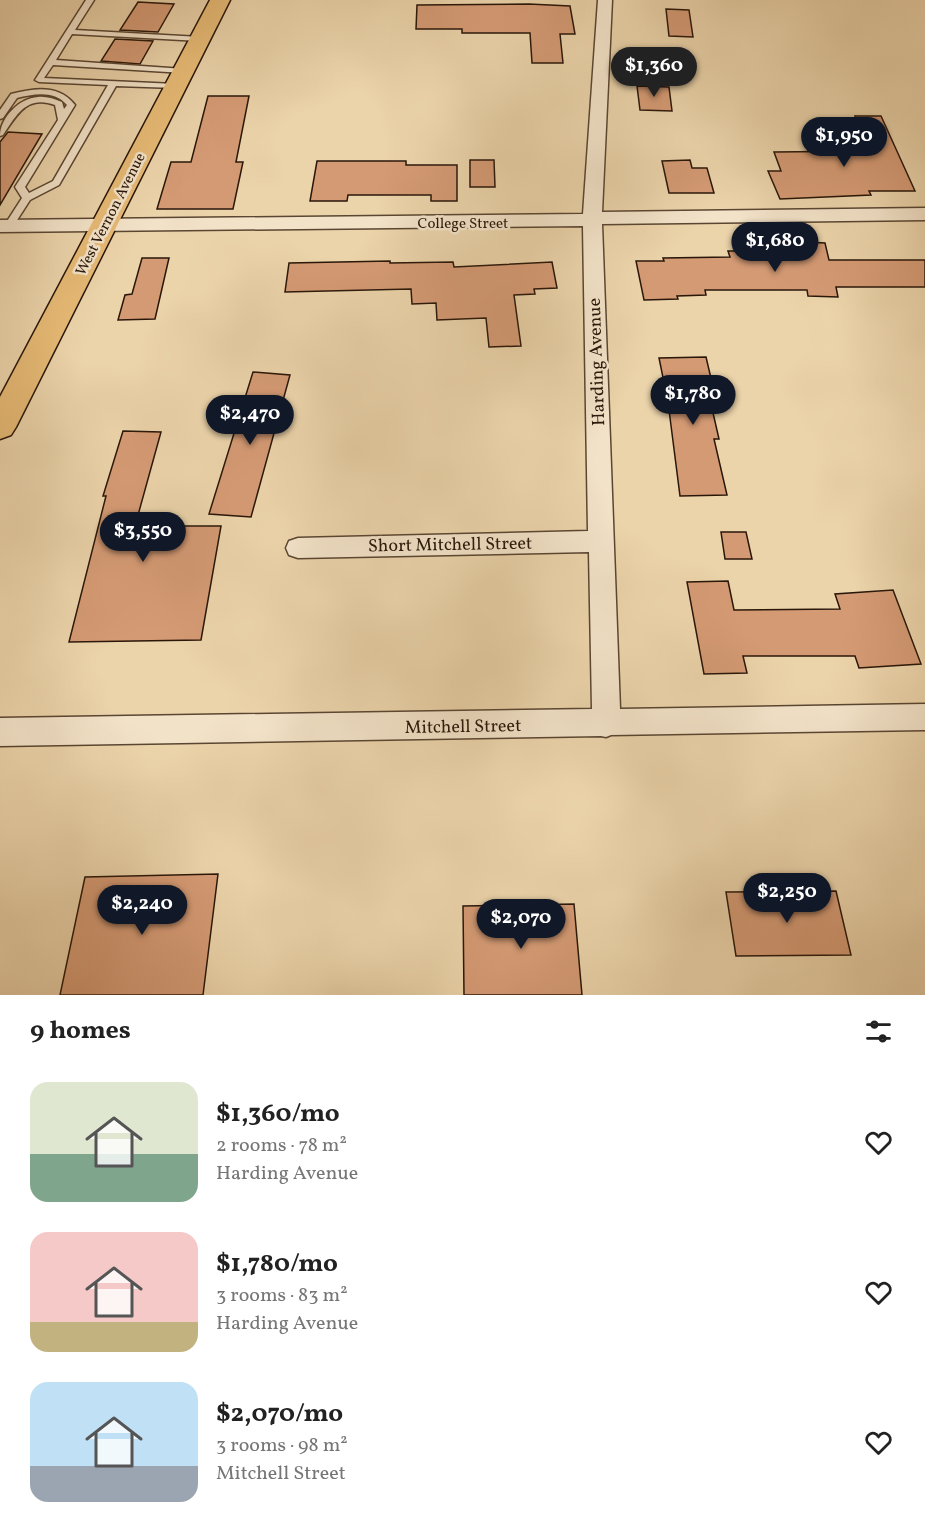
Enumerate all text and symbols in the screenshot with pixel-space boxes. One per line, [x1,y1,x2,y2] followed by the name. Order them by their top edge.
[605,47,703,98] pin: $1,360
[625,52,683,80] text: $1,360
[795,117,893,168] pin: $1,950
[815,122,873,150] text: $1,950
[71,150,151,280] street label: West Vernon Avenue
[418,214,508,235] street label: College Street
[726,222,824,273] pin: $1,680
[745,227,805,255] text: $1,680
[583,298,612,426] street label: Harding Avenue
[644,375,742,426] pin: $1,780
[665,380,721,408] text: $1,780
[201,395,299,446] pin: $2,470
[220,400,280,428] text: $2,470
[94,512,192,563] pin: $3,550
[114,517,172,545] text: $3,550
[368,532,532,559] street label: Short Mitchell Street
[404,714,522,741] street label: Mitchell Street
[738,873,836,924] pin: $2,250
[757,878,817,906] text: $2,250
[93,885,191,936] pin: $2,240
[111,890,173,918] text: $2,240
[472,899,570,950] pin: $2,070
[491,904,551,932] text: $2,070
[30,1013,131,1049] text: 9 homes
[862,1015,895,1048] icon: filters
[216,1096,340,1132] text: $1,360/mo
[78,1106,150,1178] icon: home
[862,1126,895,1159] icon: heart
[216,1132,347,1160] text: 2 rooms · 78 m²
[216,1160,358,1188] text: Harding Avenue
[216,1246,338,1282] text: $1,780/mo
[78,1256,150,1328] icon: home
[862,1276,895,1309] icon: heart
[216,1282,348,1310] text: 3 rooms · 83 m²
[216,1310,358,1338] text: Harding Avenue
[216,1396,343,1432] text: $2,070/mo
[78,1406,150,1478] icon: home
[862,1426,895,1459] icon: heart
[216,1432,348,1460] text: 3 rooms · 98 m²
[216,1460,346,1488] text: Mitchell Street

